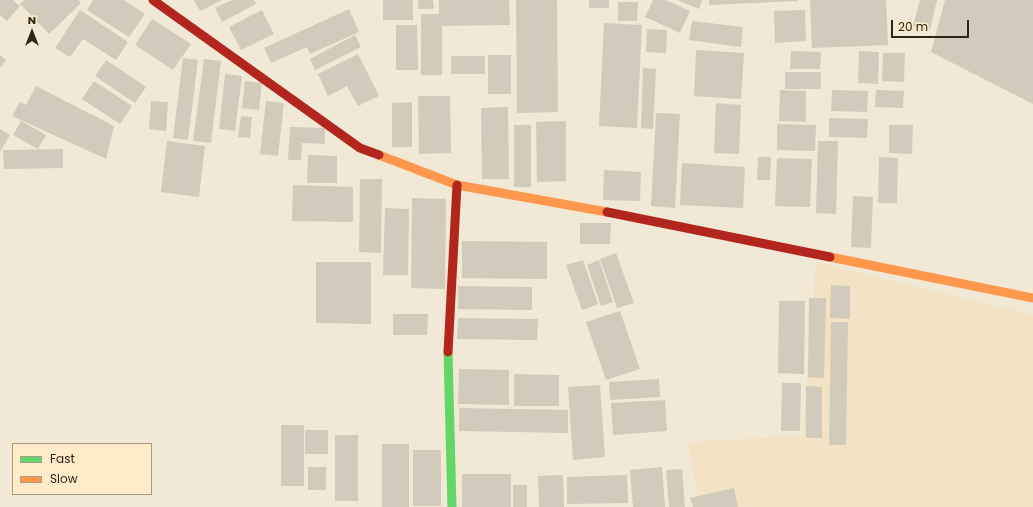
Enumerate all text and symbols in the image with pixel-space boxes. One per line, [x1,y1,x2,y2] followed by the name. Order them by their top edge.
[12,12,52,52] north arrow
[28,12,36,28] text: N
[893,12,971,38] scale bar
[898,18,928,35] text: 20 m
[12,443,152,495] legend
[50,450,75,467] text: Fast
[50,470,78,487] text: Slow

